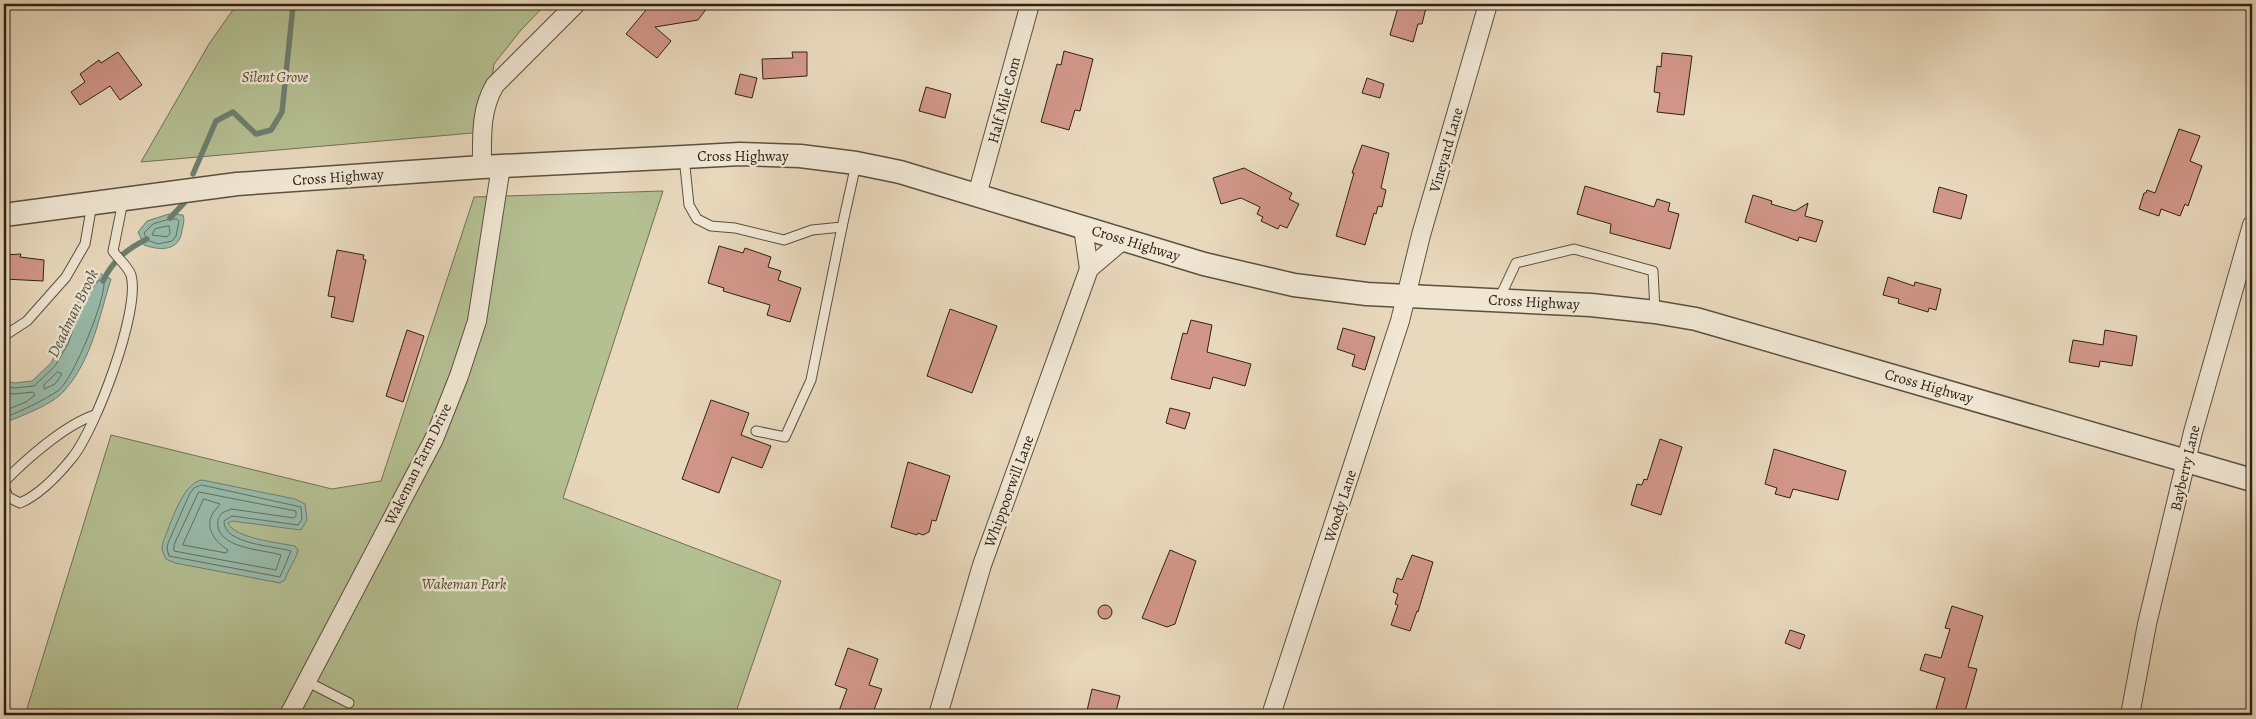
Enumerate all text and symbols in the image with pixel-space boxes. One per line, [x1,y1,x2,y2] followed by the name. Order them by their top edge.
[983,54,1025,145] street label: Half Mile Com
[242,67,309,87] park label: Silent Grove
[1424,105,1468,196] street label: Vineyard Lane
[697,146,789,166] street label: Cross Highway
[292,164,385,190] street label: Cross Highway
[1089,220,1183,266] street label: Cross Highway
[42,266,104,361] water label: Deadman Brook
[1488,290,1581,314] street label: Cross Highway
[1882,364,1976,408] street label: Cross Highway
[379,400,456,529] street label: Wakeman Farm Drive
[2165,423,2205,513] street label: Bayberry Lane
[979,432,1039,551] street label: Whippoorwill Lane
[1319,467,1361,546] street label: Woody Lane
[422,574,507,594] park label: Wakeman Park

